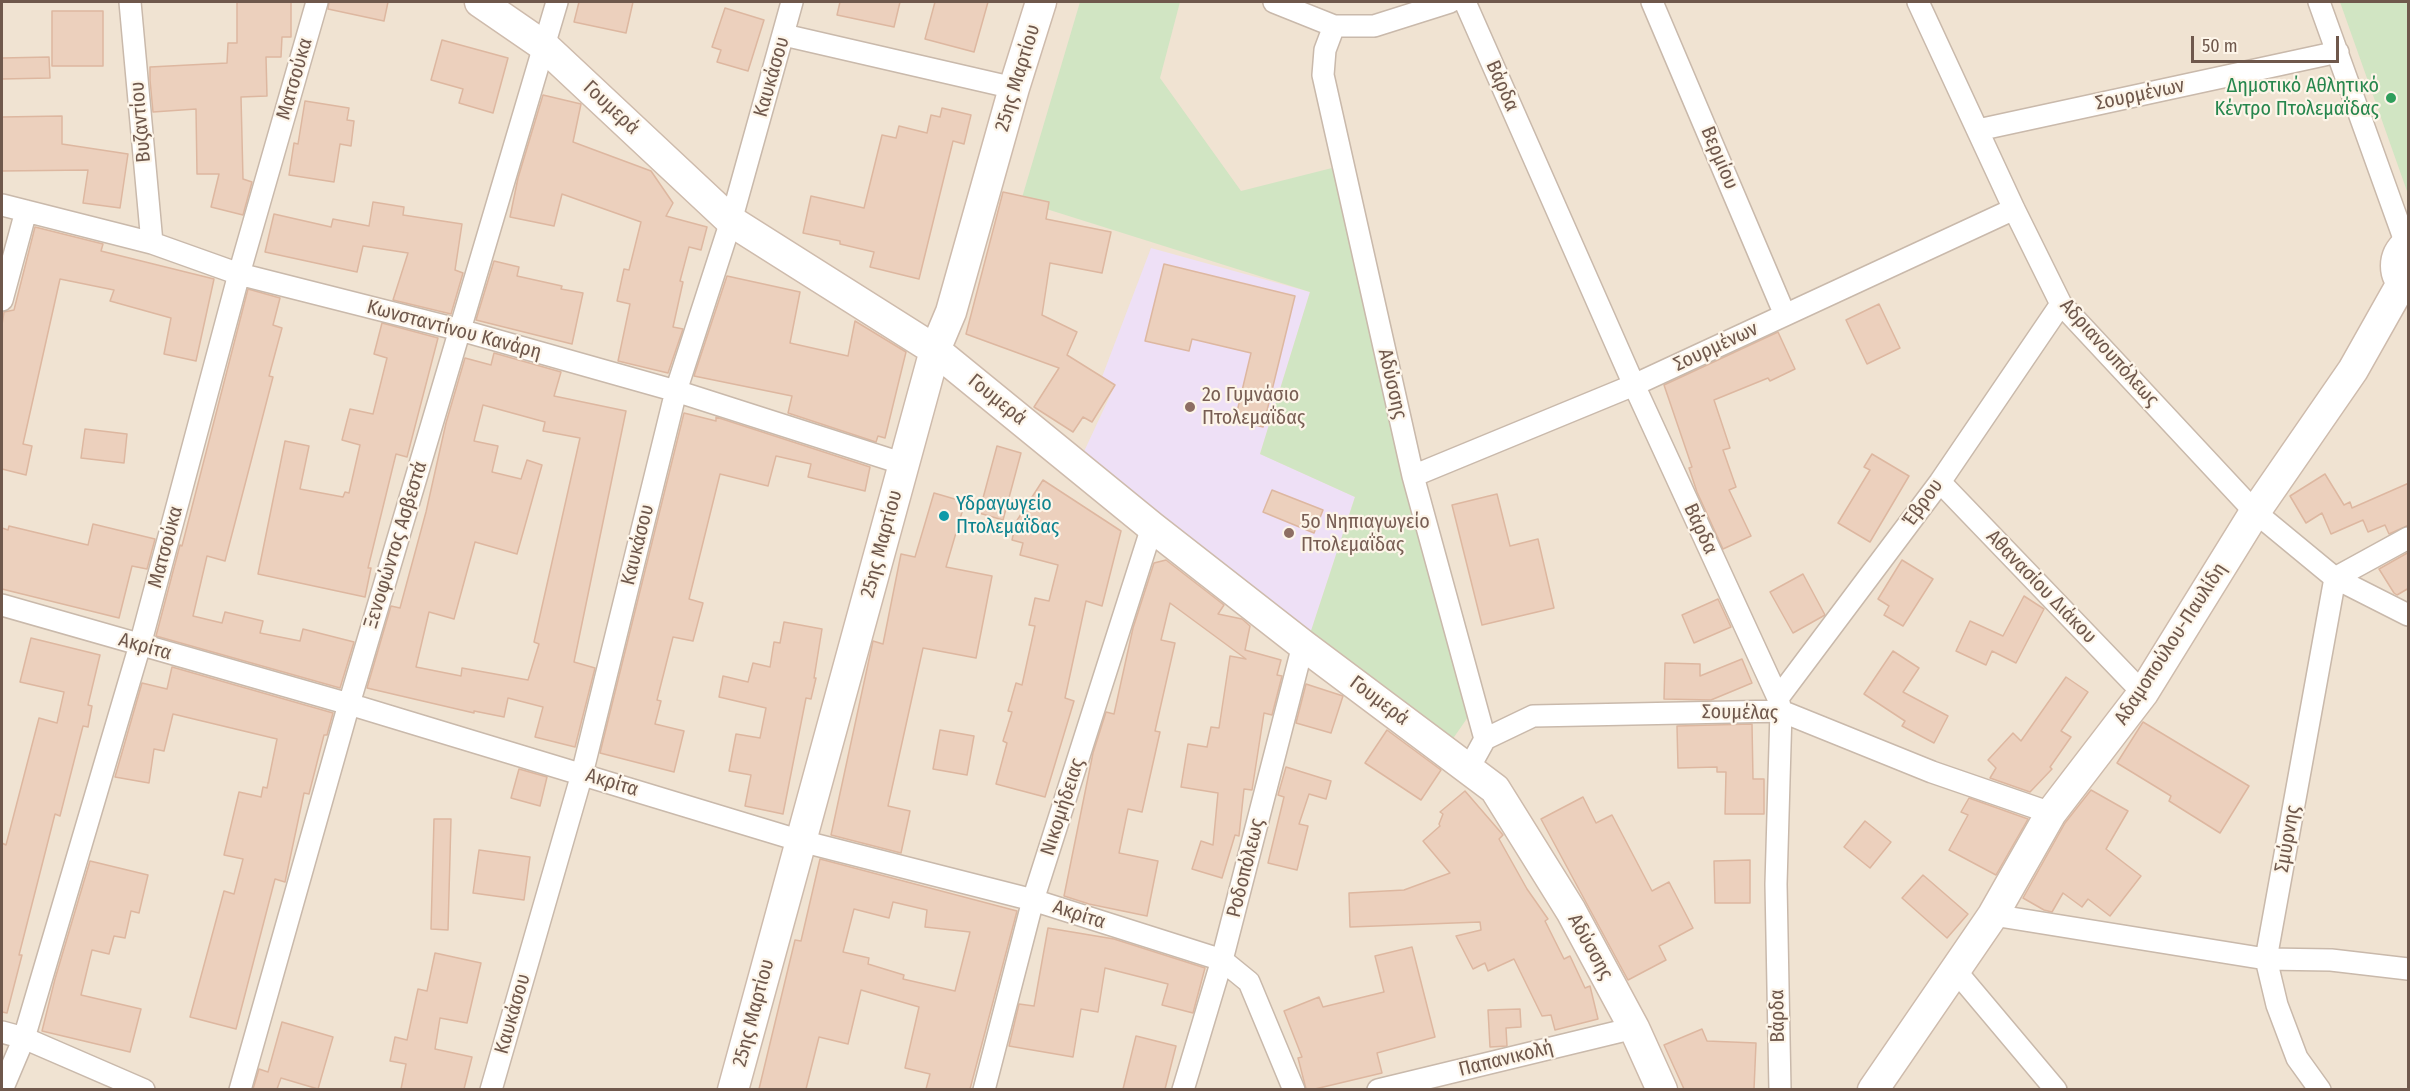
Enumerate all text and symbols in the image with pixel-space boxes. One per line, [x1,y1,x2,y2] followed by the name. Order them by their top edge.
[990,22,1046,134] street label: 25ης Μαρτίου
[2194,24,2342,62] scale bar
[749,34,795,120] street label: Καυκάσου
[272,35,318,123] street label: Ματσούκα
[2202,35,2238,57] text: 50 m
[1480,57,1524,115] street label: Βάρδα
[2093,74,2187,116] street label: Σουρμένων
[2215,74,2379,121] place label: Δημοτικό Αθλητικό Κέντρο Πτολεμαΐδας
[578,76,644,140] street label: Γουμερά
[126,80,156,164] street label: Βυζαντίου
[2384,91,2398,105] marker: Δημοτικό Αθλητικό Κέντρο Πτολεμαΐδας
[1695,123,1743,193] street label: Βερμίου
[2054,294,2164,412] street label: Αδριανουπόλεως
[364,295,544,365] street label: Κωνσταντίνου Κανάρη
[1670,317,1762,377] street label: Σουρμένων
[1372,346,1412,422] street label: Αδύσσης
[963,369,1031,431] street label: Γουμερά
[1202,383,1305,430] place label: 2ο Γυμνάσιο Πτολεμαΐδας
[1183,400,1197,414] marker: 2ο Γυμνάσιο Πτολεμαΐδας
[359,459,433,631] street label: Ξενοφώντος Ασβεστά
[1898,474,1948,532] street label: Έβρου
[856,487,908,601] street label: 25ης Μαρτίου
[956,492,1059,539] place label: Υδραγωγείο Πτολεμαΐδας
[1678,500,1722,558] street label: Βάρδα
[616,502,660,588] street label: Καυκάσου
[144,503,188,591] street label: Ματσούκα
[937,509,951,523] marker: Υδραγωγείο Πτολεμαΐδας
[1301,510,1430,557] place label: 5ο Νηπιαγωγείο Πτολεμαΐδας
[1981,525,2101,649] street label: Αθανασίου Διάκου
[1282,526,1296,540] marker: 5ο Νηπιαγωγείο Πτολεμαΐδας
[2110,559,2232,729] street label: Αδαμοπούλου-Παυλίδη
[116,628,174,666] street label: Ακρίτα
[1345,671,1413,731] street label: Γουμερά
[1702,700,1778,726] street label: Σουμέλας
[1036,755,1090,859] street label: Νικομήδειας
[583,764,641,802] street label: Ακρίτα
[2270,804,2306,874] street label: Σμύρνης
[1222,816,1270,920] street label: Ροδοπόλεως
[1050,895,1108,935] street label: Ακρίτα
[1562,910,1618,984] street label: Αδύσσης
[728,956,780,1070] street label: 25ης Μαρτίου
[490,971,536,1057] street label: Καυκάσου
[1766,989,1790,1043] street label: Βάρδα
[1456,1036,1556,1082] street label: Παπανικολή

